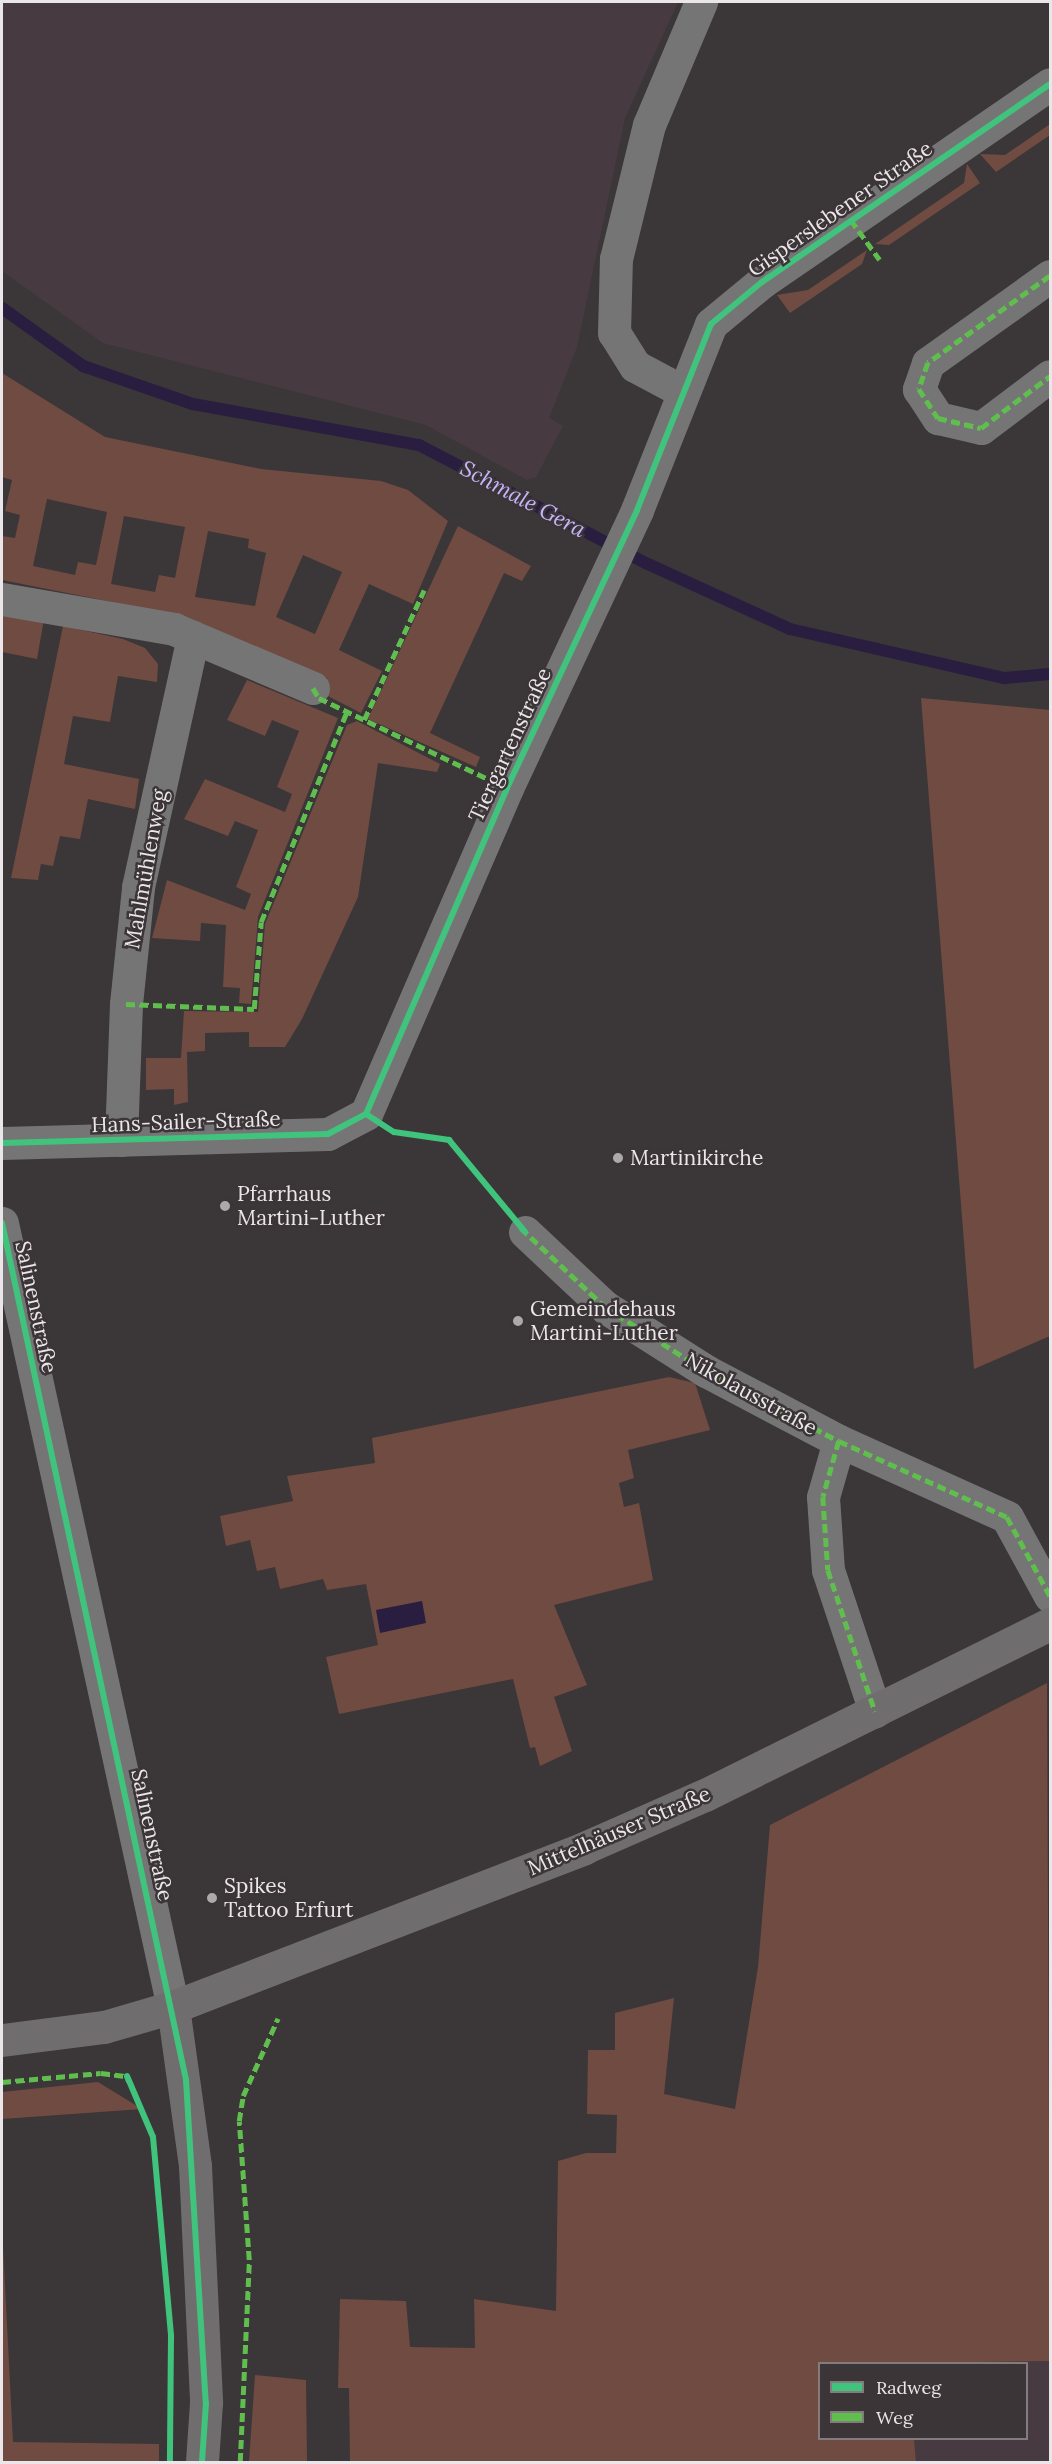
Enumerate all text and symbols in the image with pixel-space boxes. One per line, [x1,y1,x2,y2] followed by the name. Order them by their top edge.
[743,136,937,282] street label: Gisperslebener Straße
[456,455,590,543] water label: Schmale Gera
[463,664,557,826] street label: Tiergartenstraße
[120,787,172,951] street label: Mahlmühlenweg
[91,1106,281,1138] street label: Hans-Sailer-Straße
[630,1145,763,1171] place label: Martinikirche
[611,1151,625,1165] marker: Martinikirche
[237,1181,385,1231] place label: Pfarrhaus Martini-Luther
[218,1199,232,1213] marker: Pfarrhaus Martini-Luther
[10,1239,62,1375] street label: Salinenstraße
[530,1296,678,1346] place label: Gemeindehaus Martini-Luther
[511,1314,525,1328] marker: Gemeindehaus Martini-Luther
[680,1347,822,1441] street label: Nikolausstraße
[126,1767,178,1903] street label: Salinenstraße
[524,1781,714,1881] street label: Mittelhäuser Straße
[224,1873,353,1923] place label: Spikes Tattoo Erfurt
[205,1891,219,1905] marker: Spikes Tattoo Erfurt
[818,2362,1028,2440] legend
[876,2376,941,2399] text: Radweg
[876,2406,913,2429] text: Weg

